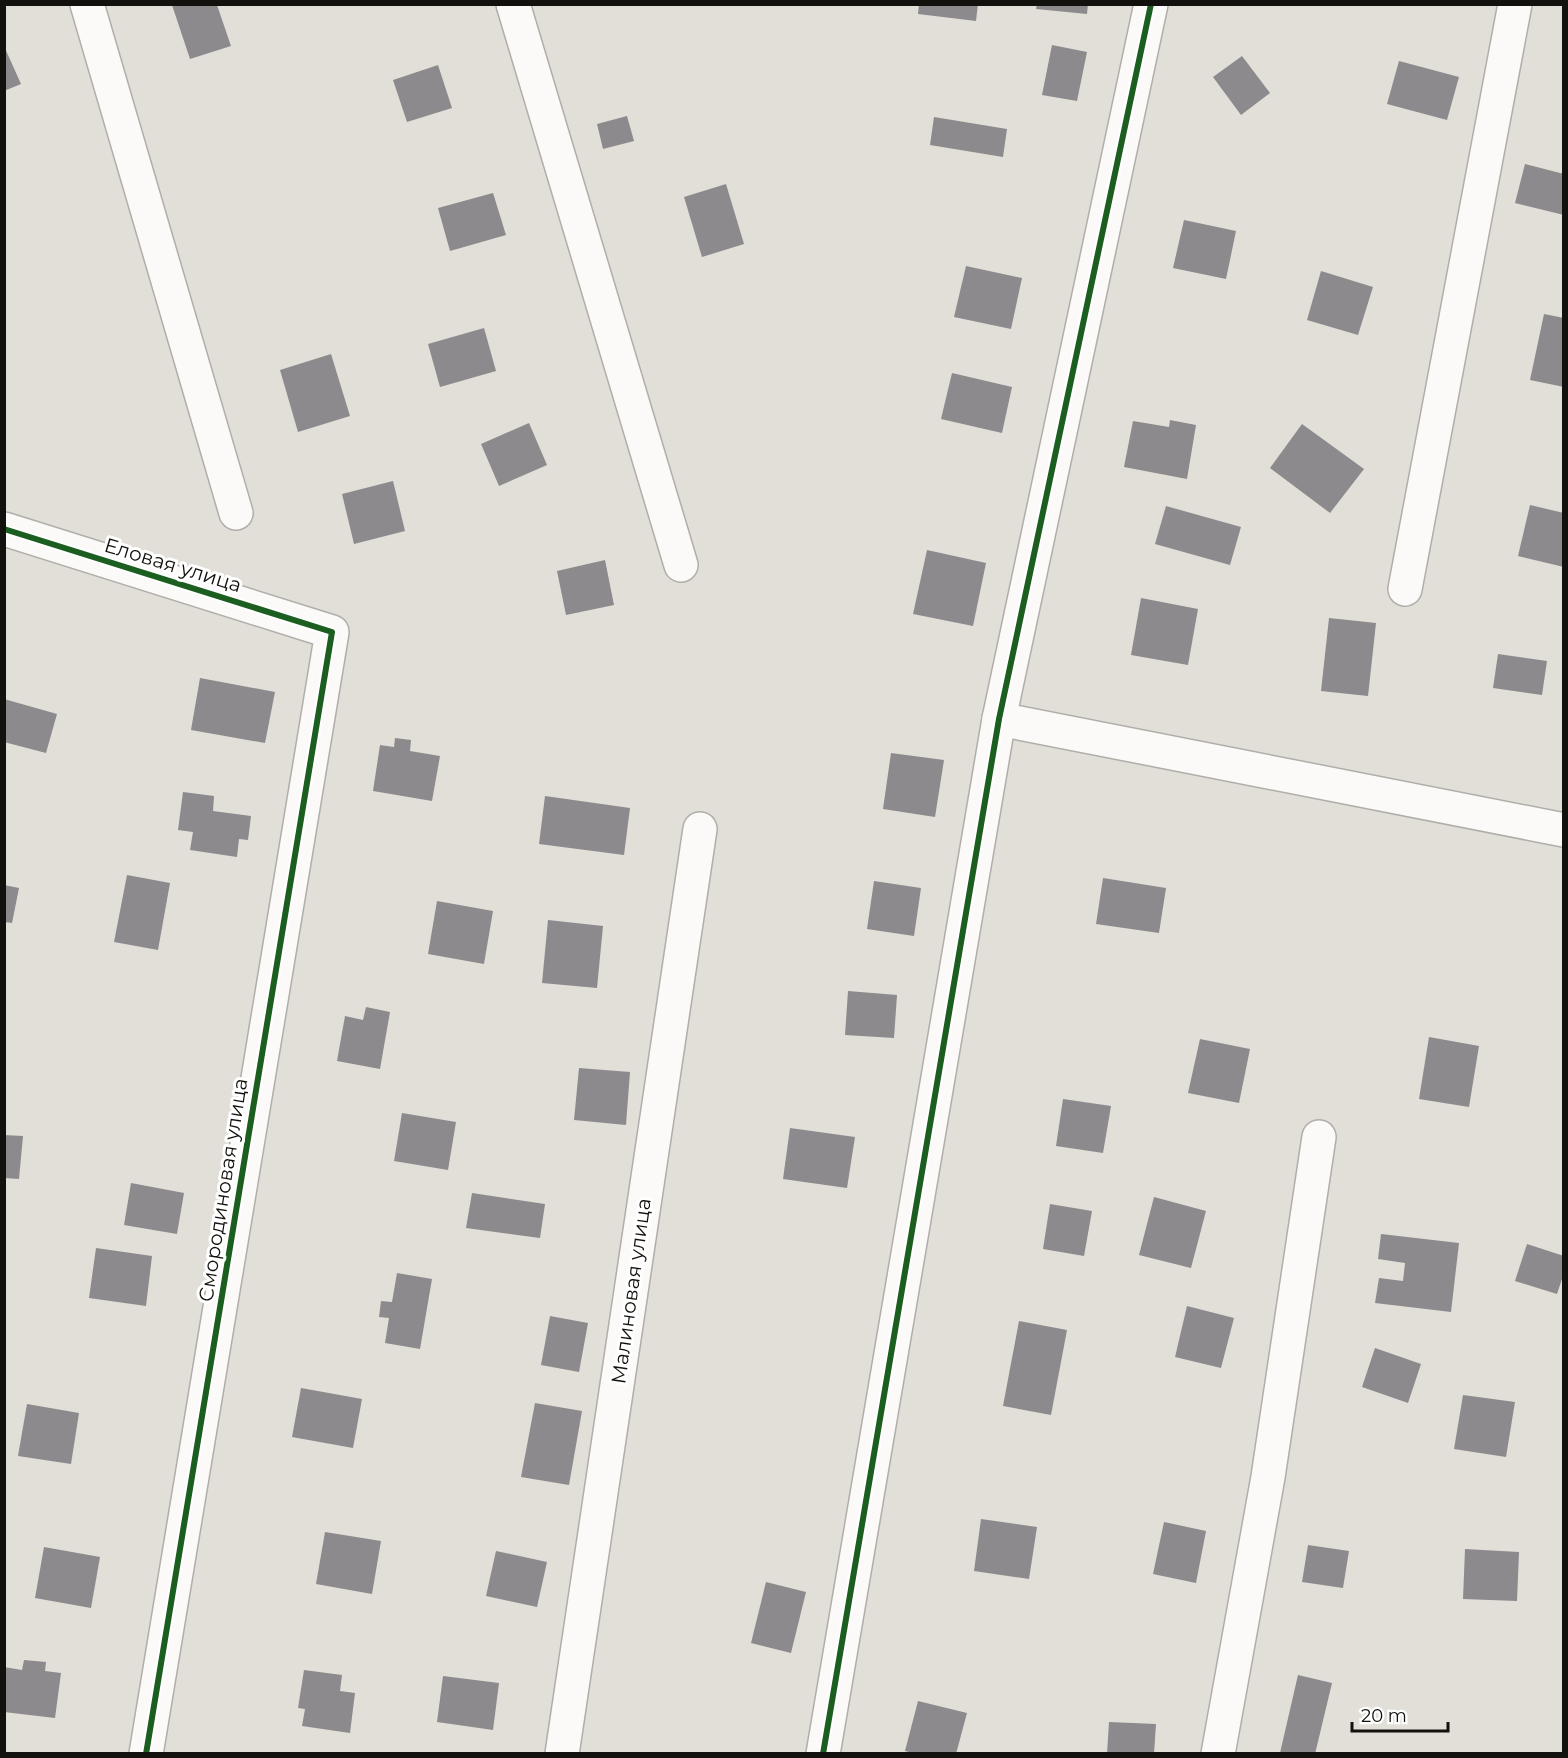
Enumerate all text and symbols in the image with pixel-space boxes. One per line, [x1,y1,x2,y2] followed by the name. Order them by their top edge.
[102,533,244,597] street label: Еловая улица
[193,1077,253,1303] street label: Смородиновая улица
[606,1197,656,1385] street label: Малиновая улица
[1352,1695,1448,1733] scale bar
[1361,1705,1407,1727] text: 20 m

